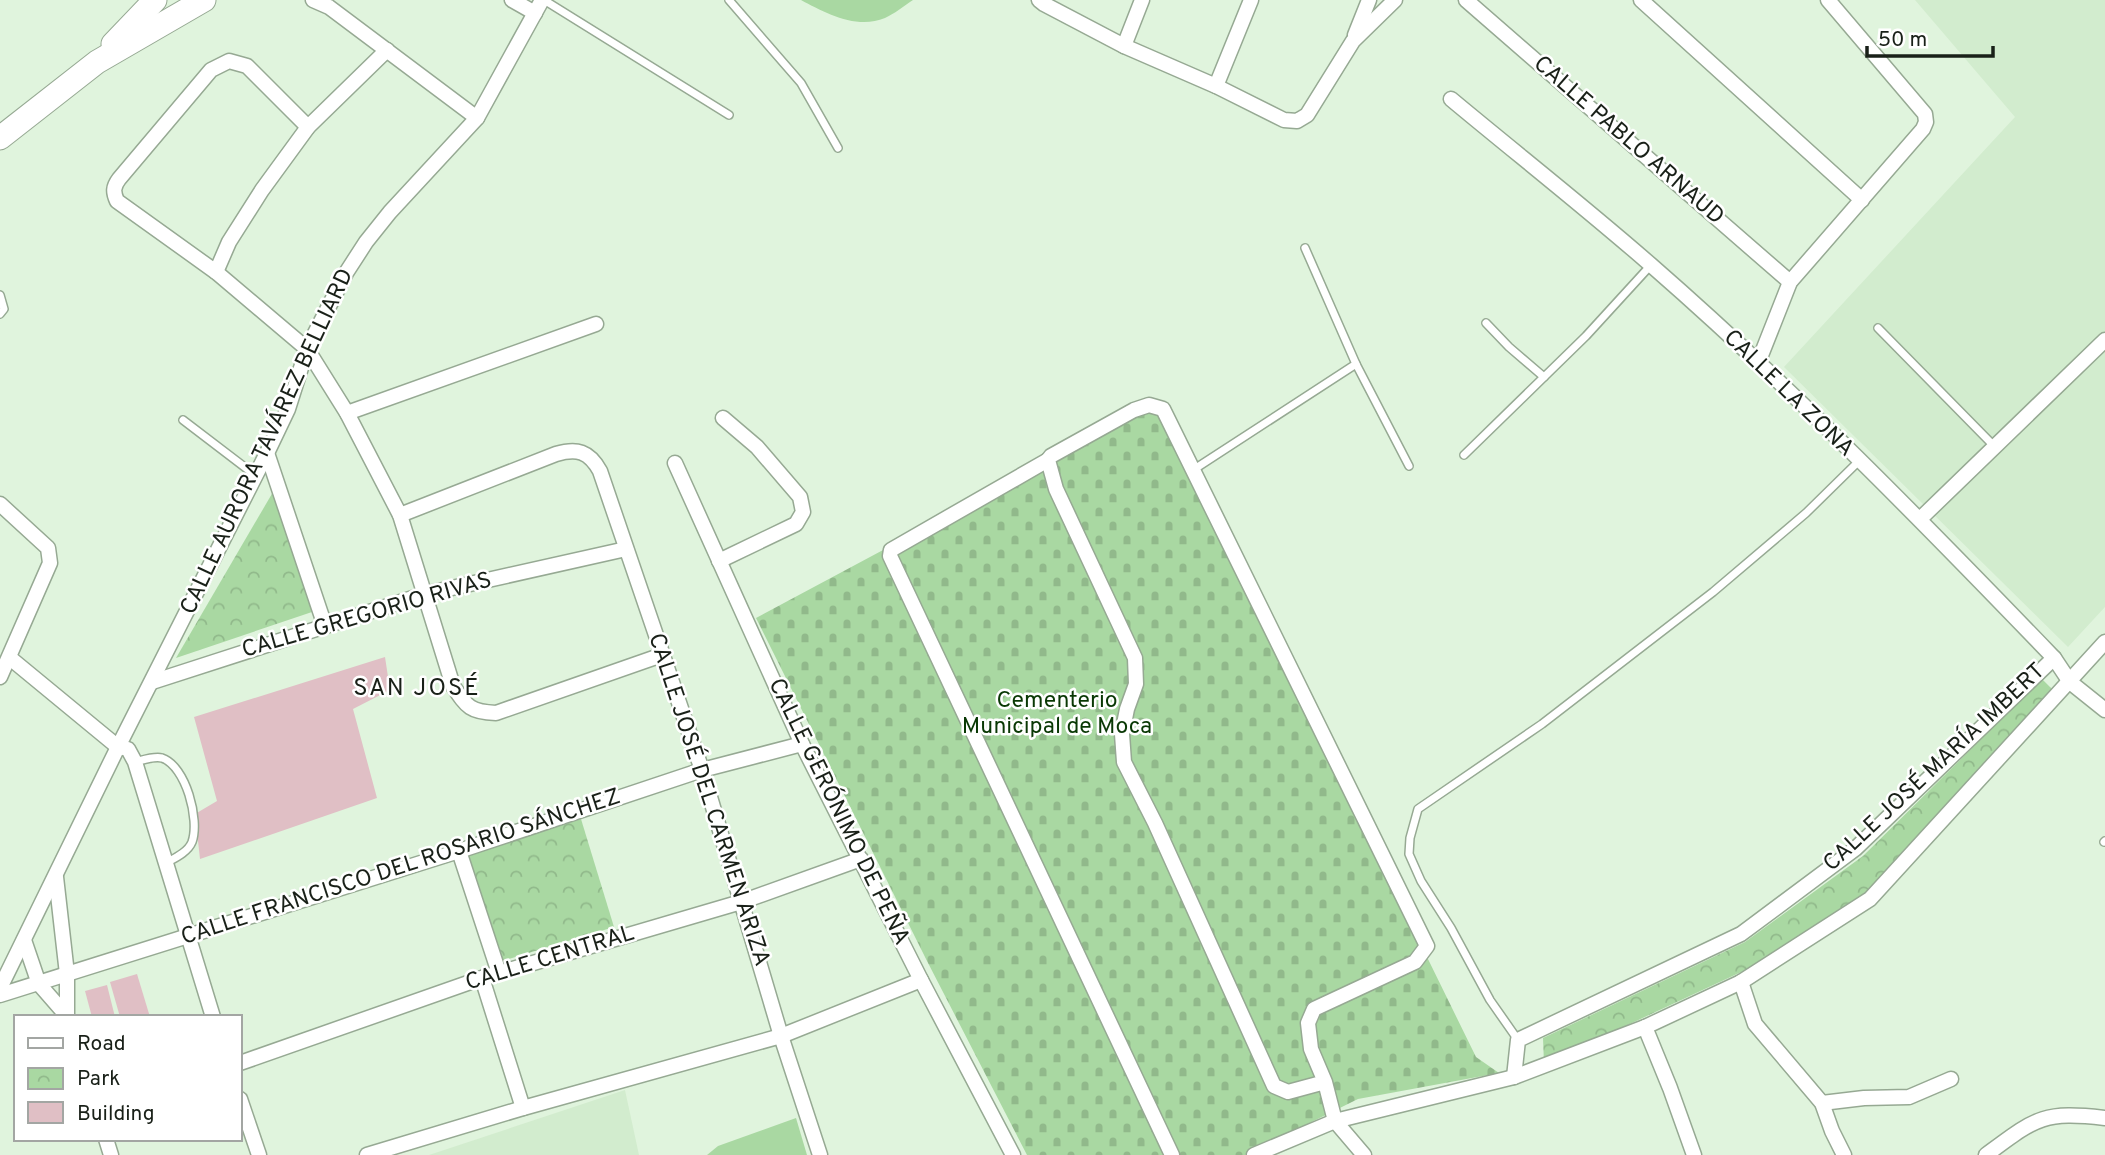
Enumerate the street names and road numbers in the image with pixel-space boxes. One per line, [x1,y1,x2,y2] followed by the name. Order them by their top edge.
[1527,50,1729,232] street label: CALLE PABLO ARNAUD
[174,264,361,620] street label: CALLE AURORA TAVÁREZ BELLIARD
[1716,324,1860,464] street label: CALLE LA ZONA
[239,566,495,666] street label: CALLE GREGORIO RIVAS
[640,630,777,970] street label: CALLE JOSÉ DEL CARMEN ARIZA
[1817,657,2052,879] street label: CALLE JOSÉ MARÍA IMBERT
[761,673,917,950] street label: CALLE GERÓNIMO DE PEÑA
[177,782,624,953] street label: CALLE FRANCISCO DEL ROSARIO SÁNCHEZ
[462,920,638,998] street label: CALLE CENTRAL

